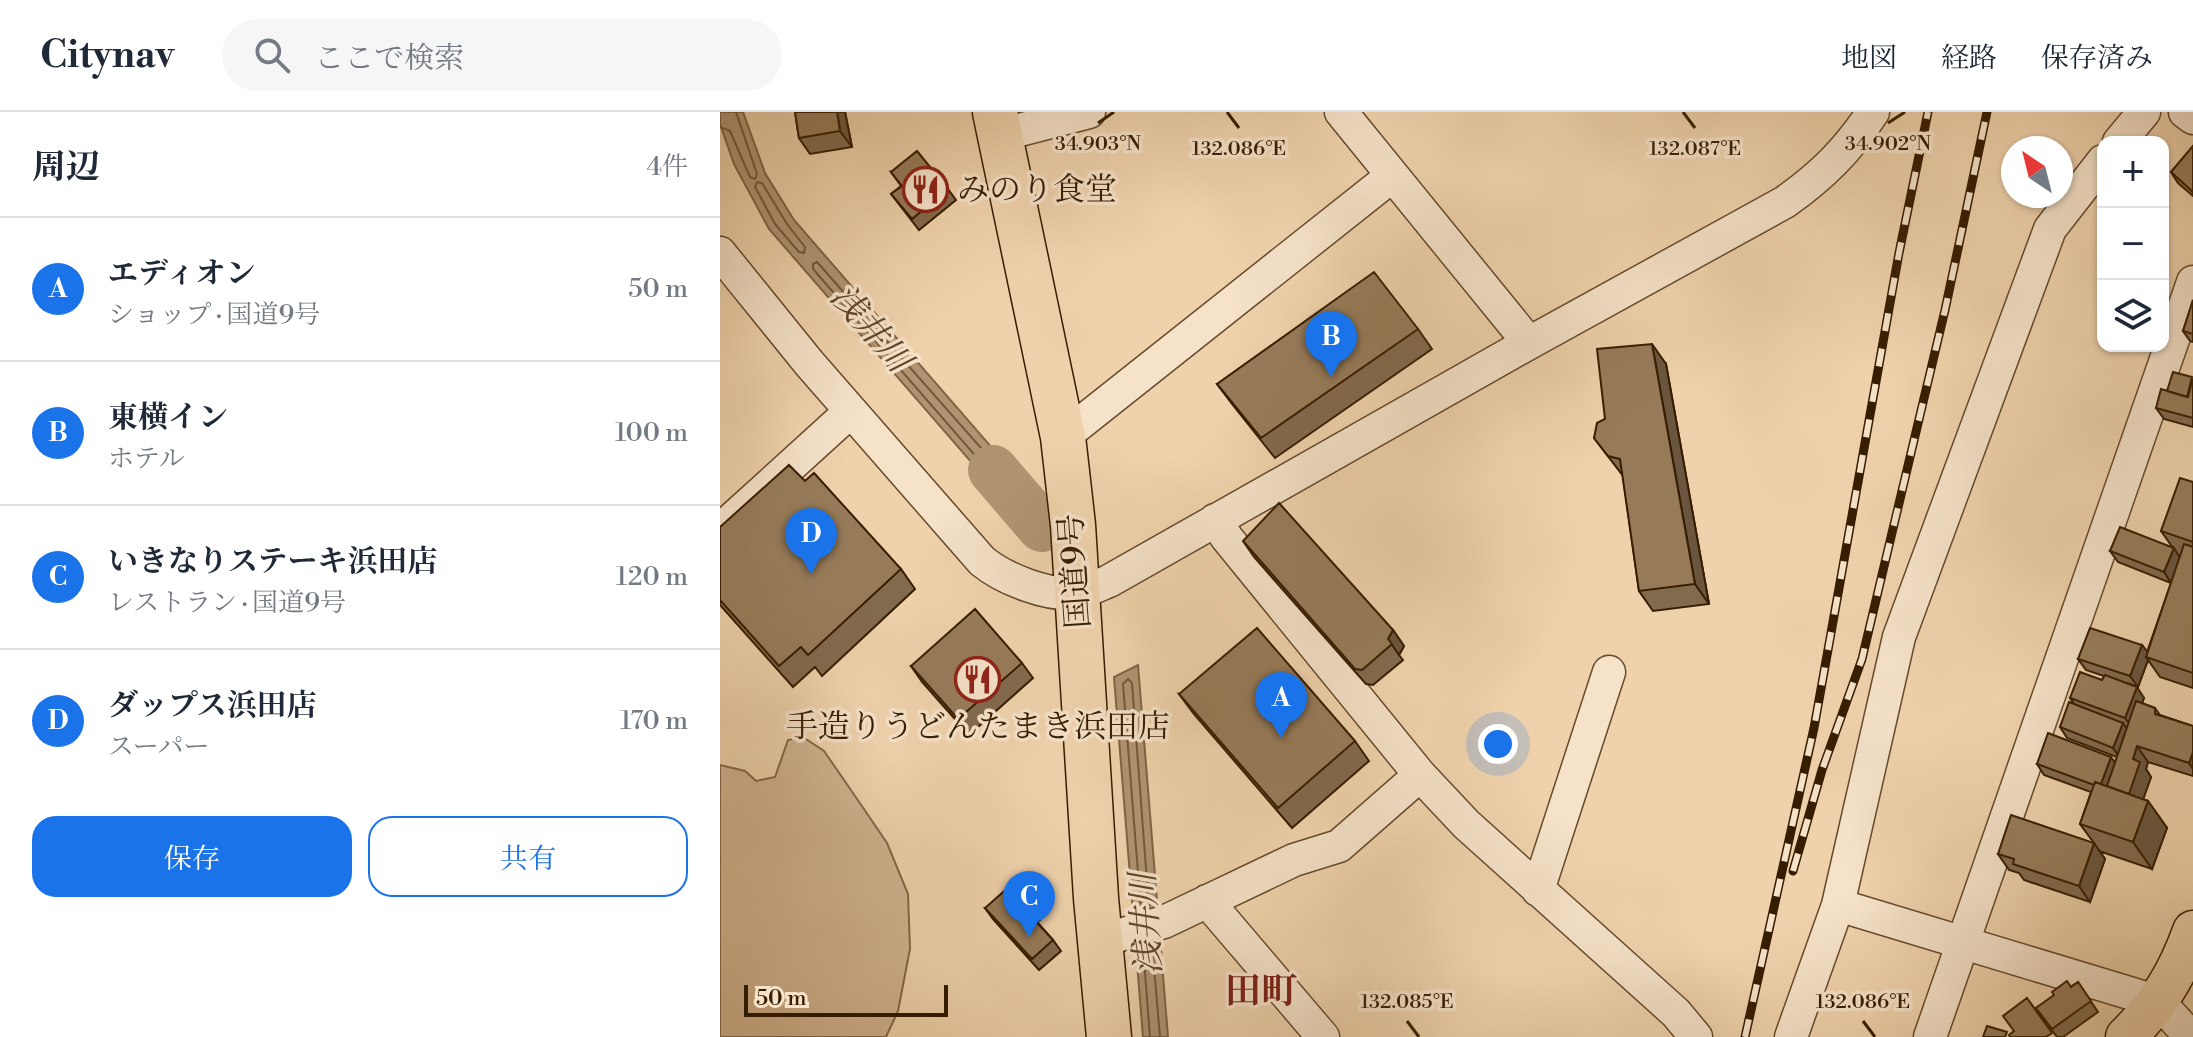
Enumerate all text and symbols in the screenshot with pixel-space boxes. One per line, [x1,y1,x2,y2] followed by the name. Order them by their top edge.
[222,19,782,91] search box
[40,32,174,79] text: Citynav
[250,33,294,77] icon: search
[314,40,464,78] text: ここで検索
[1841,41,1897,76] text: 地図
[1941,41,1997,76] text: 経路
[2041,41,2153,76] text: 保存済み
[1055,132,1141,157] text: 34.903°N
[1845,132,1931,157] text: 34.902°N
[2001,136,2073,208] north arrow
[2097,136,2169,352] map controls
[2097,136,2169,208] button: +
[1192,137,1286,162] text: 132.086°E
[1649,137,1741,162] text: 132.087°E
[32,147,100,189] text: 周辺
[647,151,688,183] text: 4件
[902,166,950,214] restaurant icon: みのり食堂
[957,170,1117,210] place label: みのり食堂
[2097,208,2169,280] button: −
[108,255,256,293] text: エディオン
[49,273,67,305] text: A
[628,273,688,305] text: 50 m
[821,277,922,384] water label: 浅井川
[2097,280,2169,352] button: layers
[108,299,320,331] text: ショップ · 国道9号
[1305,311,1357,377] pin: B
[108,399,228,437] text: 東横イン
[48,417,68,449] text: B
[615,417,688,449] text: 100 m
[108,443,185,475] text: ホテル
[785,508,837,574] pin: D
[1051,512,1099,630] street label: 国道9号
[108,543,437,581] text: いきなりステーキ浜田店
[49,561,67,593] text: C
[616,561,688,593] text: 120 m
[108,587,346,619] text: レストラン · 国道9号
[954,656,1002,704] restaurant icon: 手造りうどんたまき浜田店
[1255,672,1307,738] pin: A
[108,687,317,725] text: ダップス浜田店
[48,705,68,737] text: D
[620,705,688,737] text: 170 m
[786,707,1170,747] place label: 手造りうどんたまき浜田店
[1478,724,1518,764] your location
[108,731,209,763] text: スーパー
[32,816,352,897] button: 保存
[368,816,688,897] button: 共有
[1122,868,1172,976] water label: 浅井川
[1003,871,1055,937] pin: C
[1225,970,1297,1015] district label: 田町
[744,981,948,1017] scale bar
[756,985,807,1012] text: 50 m
[1360,990,1454,1015] text: 132.085°E
[1816,990,1910,1015] text: 132.086°E

